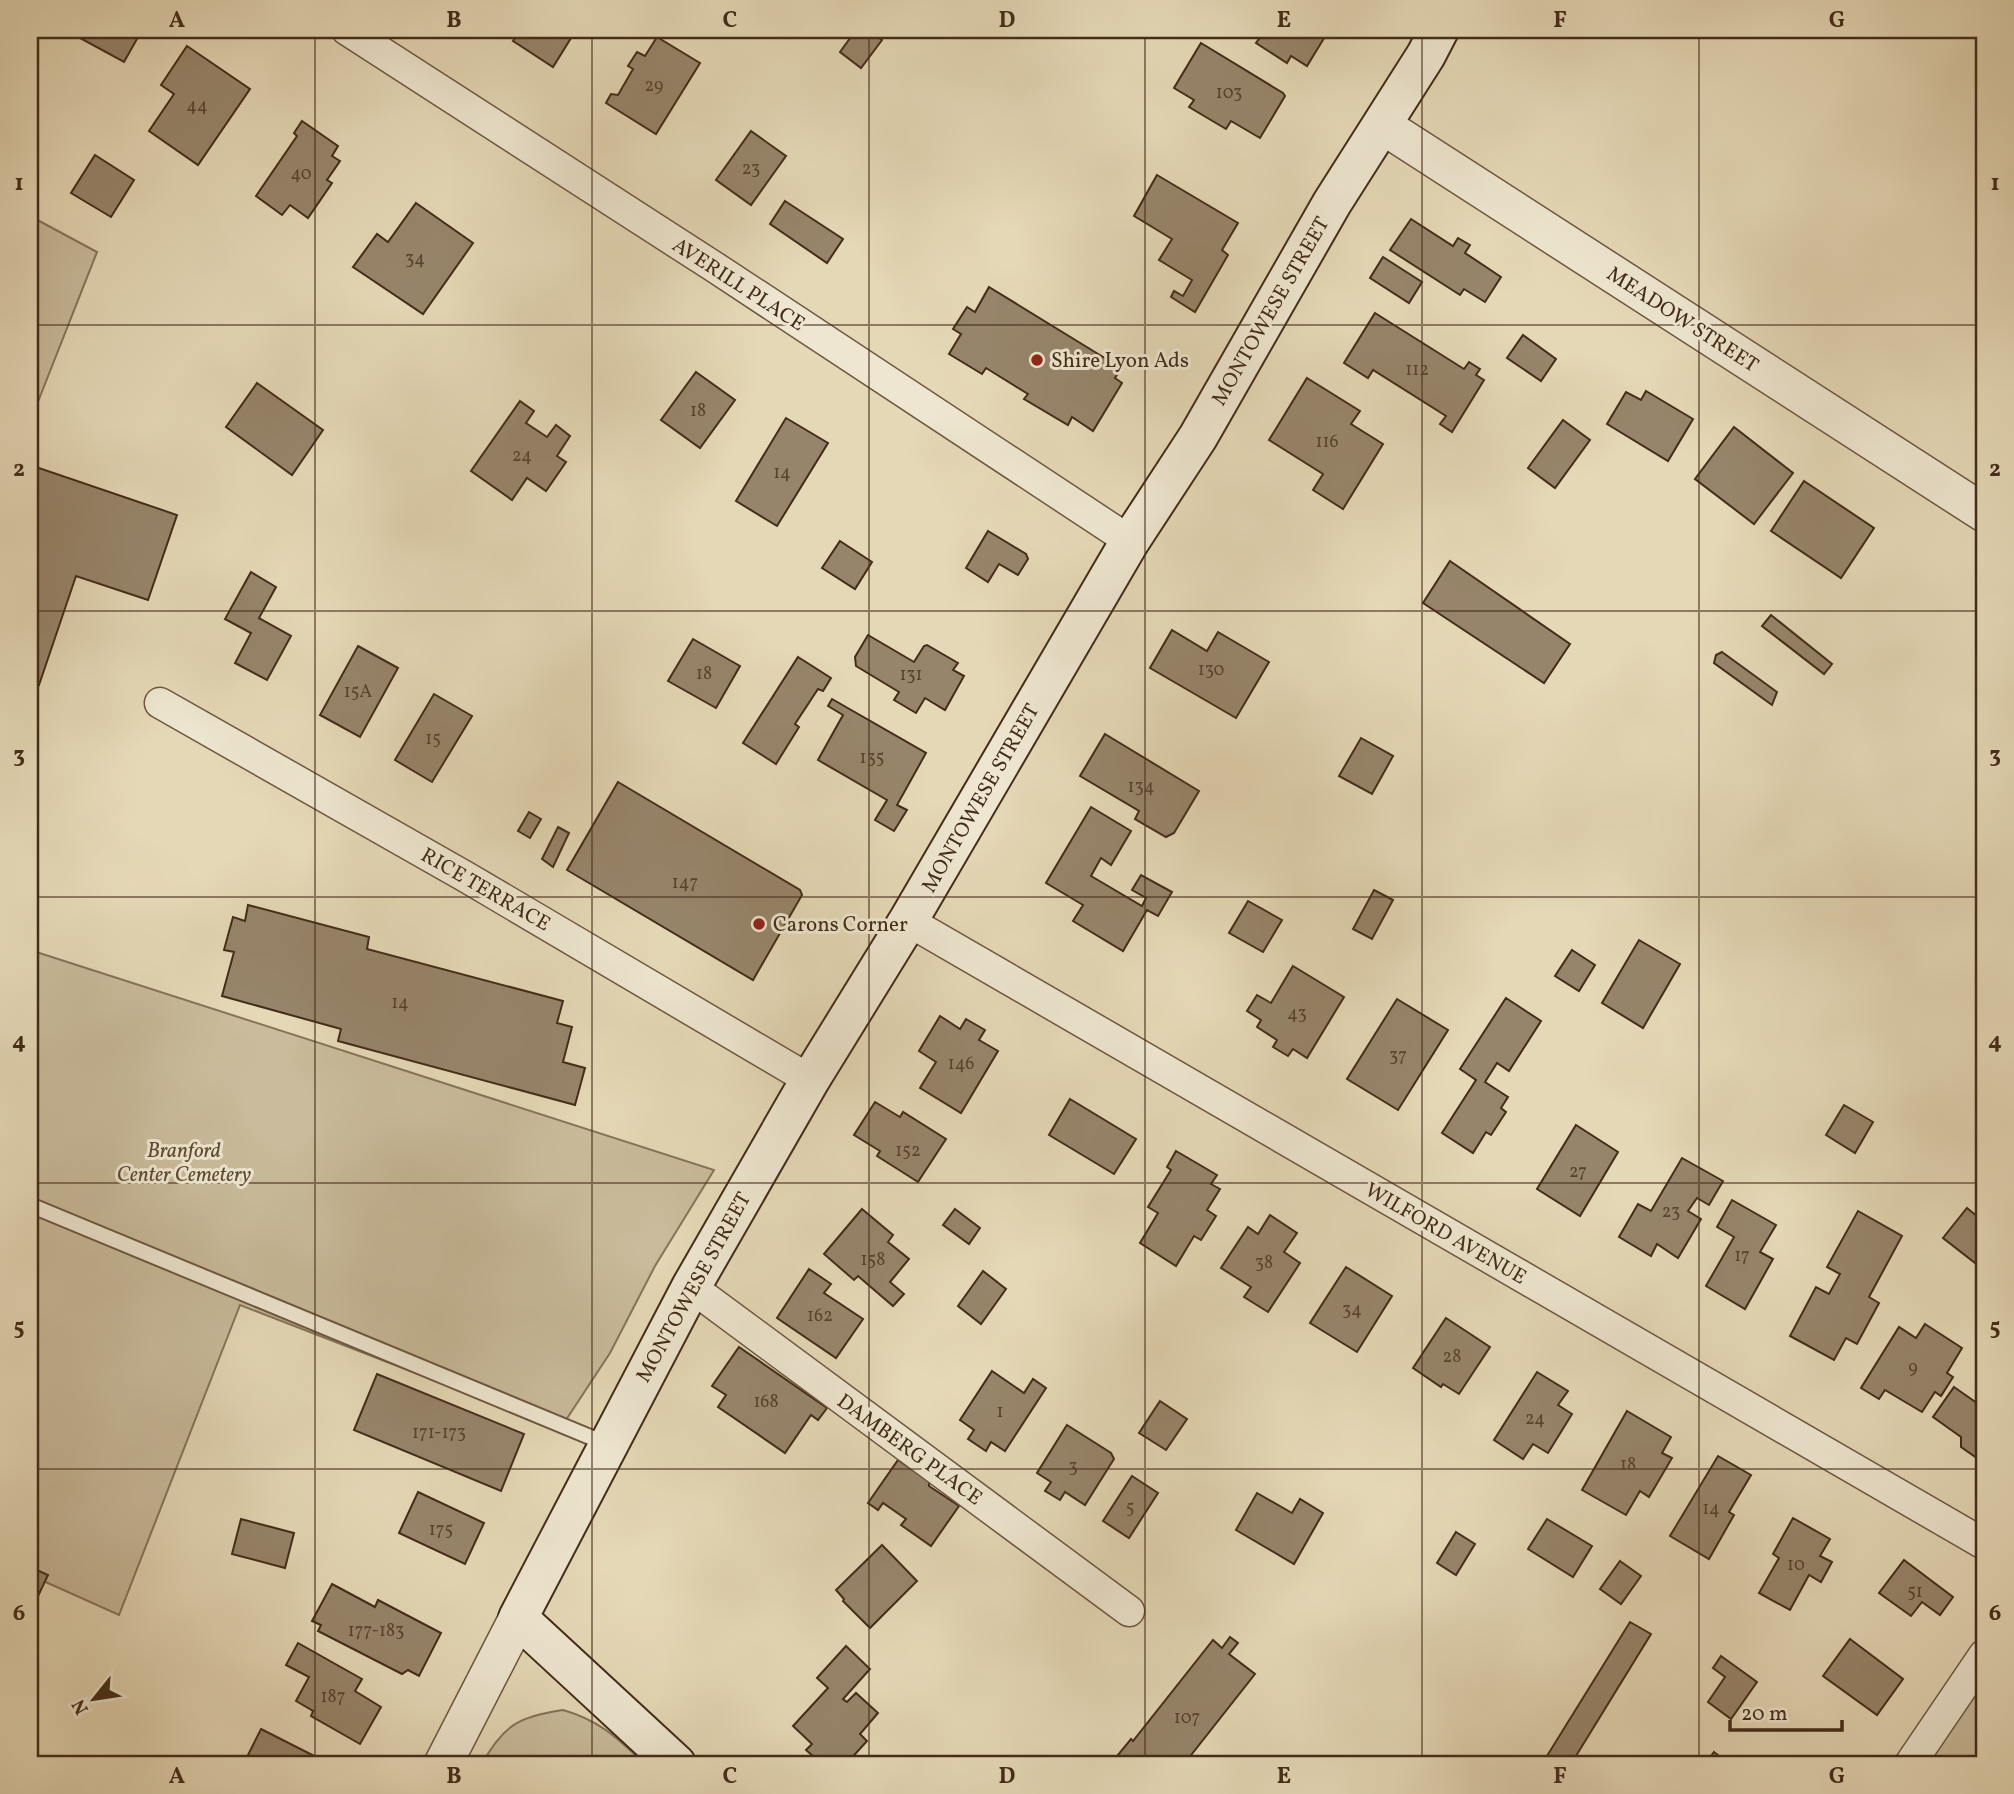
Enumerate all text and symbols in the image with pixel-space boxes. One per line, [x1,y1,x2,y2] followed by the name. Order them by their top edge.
[169,5,185,37] text: A
[446,5,462,37] text: B
[723,5,737,37] text: C
[999,5,1016,37] text: D
[1277,5,1291,37] text: E
[1553,5,1567,37] text: F
[1829,5,1845,37] text: G
[645,74,663,99] house number: 29
[1216,81,1242,106] house number: 103
[186,94,208,119] house number: 44
[742,157,760,182] house number: 23
[290,162,312,187] house number: 40
[14,168,24,200] text: 1
[1990,168,2000,200] text: 1
[1205,212,1337,412] street label: MONTOWESE STREET
[666,231,810,339] street label: AVERILL PLACE
[405,247,425,272] house number: 34
[1601,260,1764,380] street label: MEADOW STREET
[1051,347,1189,376] place label: Shire Lyon Ads
[1029,352,1045,368] marker: Shire Lyon Ads
[1405,358,1429,383] house number: 112
[690,399,706,424] house number: 18
[1315,430,1339,455] house number: 116
[512,444,532,469] house number: 24
[13,454,25,486] text: 2
[1989,454,2001,486] text: 2
[773,461,791,486] house number: 14
[1198,658,1225,683] house number: 130
[696,662,712,687] house number: 18
[899,663,923,688] house number: 131
[344,680,372,705] house number: 15A
[915,699,1047,899] street label: MONTOWESE STREET
[425,727,441,752] house number: 15
[13,740,25,772] text: 3
[1989,740,2001,772] text: 3
[860,746,884,771] house number: 135
[1128,775,1154,800] house number: 134
[415,841,556,939] street label: RICE TERRACE
[672,871,698,896] house number: 147
[773,911,908,940] place label: Carons Corner
[751,916,767,932] marker: Carons Corner
[391,991,409,1016] house number: 14
[1287,1002,1307,1027] house number: 43
[12,1026,26,1058] text: 4
[1988,1026,2002,1058] text: 4
[1389,1044,1407,1069] house number: 37
[948,1052,974,1077] house number: 146
[117,1137,252,1190] park label: Branford Center Cemetery
[895,1139,921,1164] house number: 152
[1569,1160,1587,1185] house number: 27
[1359,1176,1531,1292] street label: WILFORD AVENUE
[630,1187,759,1388] street label: MONTOWESE STREET
[1662,1200,1680,1225] house number: 23
[1734,1244,1750,1269] house number: 17
[861,1248,885,1273] house number: 158
[1255,1251,1273,1276] house number: 38
[1342,1298,1362,1323] house number: 34
[807,1304,833,1329] house number: 162
[13,1312,25,1344] text: 5
[1989,1312,2001,1344] text: 5
[1443,1345,1461,1370] house number: 28
[1908,1356,1918,1381] house number: 9
[830,1387,988,1513] street label: DAMBERG PLACE
[753,1390,779,1415] house number: 168
[997,1400,1003,1425] house number: 1
[1525,1407,1545,1432] house number: 24
[412,1421,466,1446] house number: 171-173
[1620,1453,1636,1478] house number: 18
[1068,1455,1078,1480] house number: 3
[1126,1496,1134,1521] house number: 5
[1702,1497,1720,1522] house number: 14
[429,1518,453,1543] house number: 175
[1787,1553,1805,1578] house number: 10
[1907,1580,1923,1605] house number: 51
[13,1598,25,1630] text: 6
[1989,1598,2001,1630] text: 6
[348,1619,404,1644] house number: 177-183
[60,1664,130,1734] north arrow
[321,1685,345,1710] house number: 187
[1730,1689,1842,1733] scale bar
[66,1694,96,1719] text: N
[1741,1700,1787,1729] text: 20 m
[1174,1706,1200,1731] house number: 107
[169,1761,185,1793] text: A
[446,1761,462,1793] text: B
[723,1761,737,1793] text: C
[999,1761,1016,1793] text: D
[1277,1761,1291,1793] text: E
[1553,1761,1567,1793] text: F
[1829,1761,1845,1793] text: G

